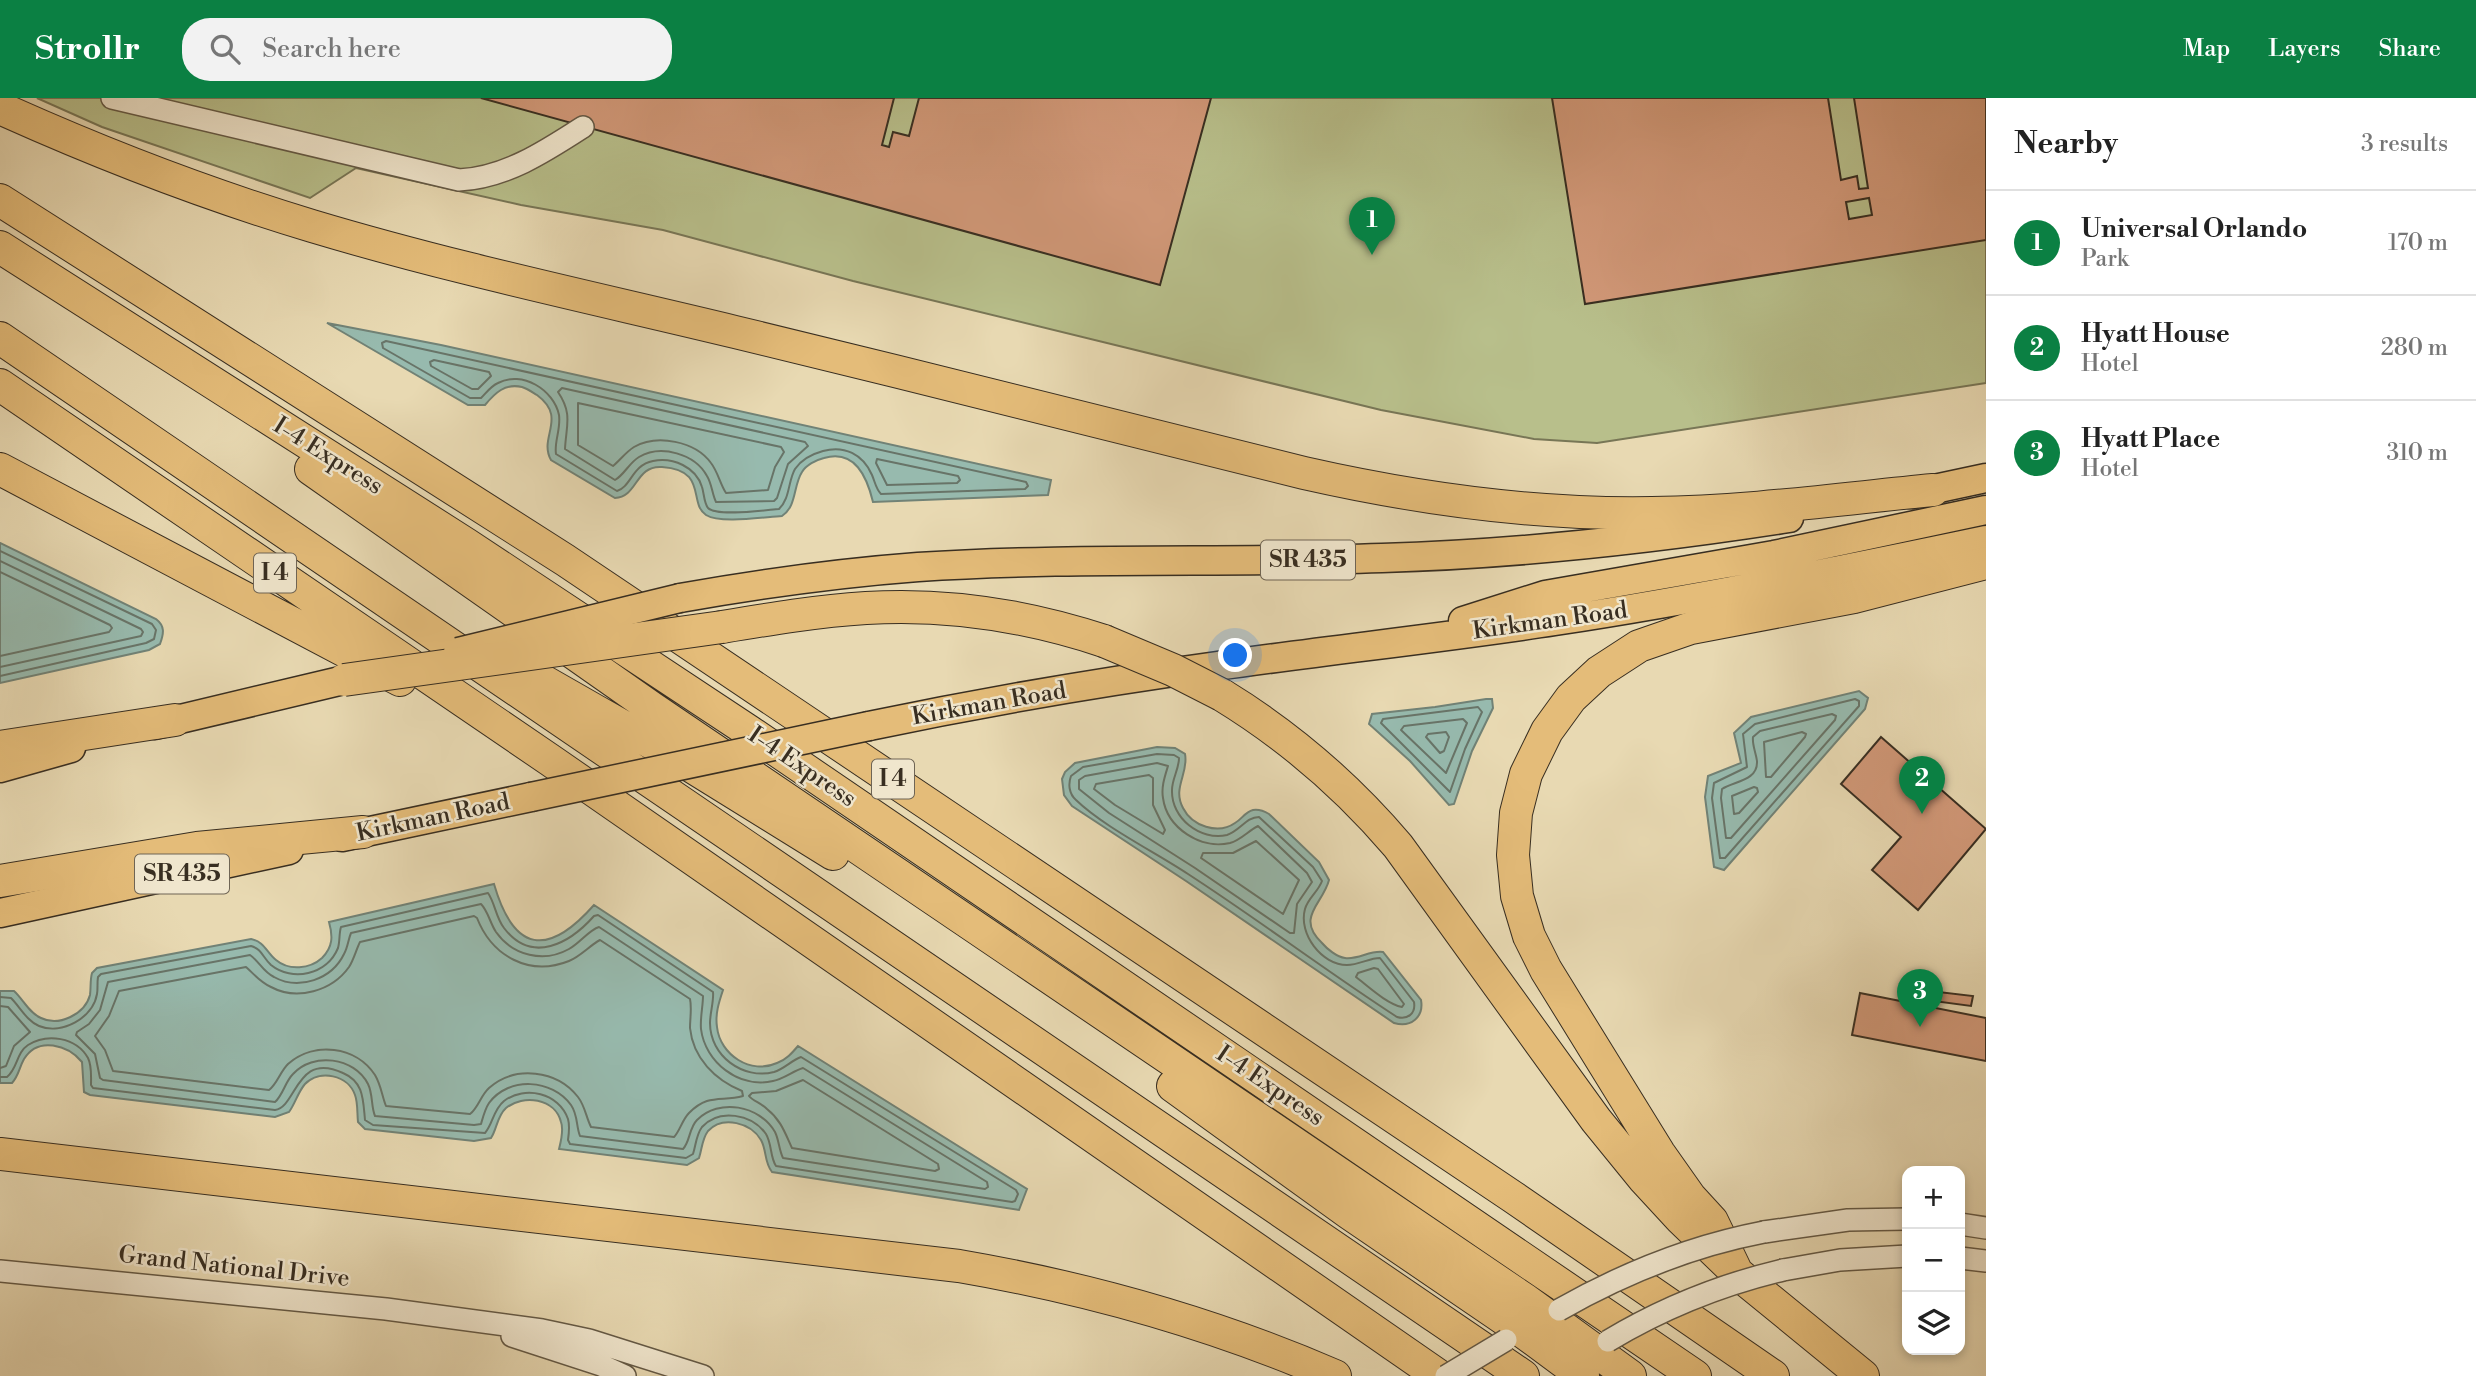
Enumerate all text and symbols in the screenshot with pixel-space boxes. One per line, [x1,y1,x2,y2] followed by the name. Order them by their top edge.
[182,18,672,81] search box
[35,29,140,70] text: Strollr
[206,30,244,68] icon: search
[262,33,401,65] text: Search here
[2183,34,2230,64] text: Map
[2268,34,2340,64] text: Layers
[2378,34,2441,64] text: Share
[2014,125,2118,163] text: Nearby
[2361,130,2448,158] text: 3 results
[1349,197,1395,255] pin: 1
[2081,213,2307,245] text: Universal Orlando
[2031,229,2043,257] text: 1
[2388,229,2448,257] text: 170 m
[2081,245,2129,273] text: Park
[2081,318,2230,350] text: Hyatt House
[2030,334,2044,362] text: 2
[2381,334,2448,362] text: 280 m
[2081,350,2139,378] text: Hotel
[268,410,388,502] street label: I-4 Express
[2081,423,2220,455] text: Hyatt Place
[2030,439,2044,467] text: 3
[2387,439,2448,467] text: 310 m
[2081,455,2139,483] text: Hotel
[1261,540,1355,580] road number: SR 435
[254,554,296,593] road number: I 4
[1471,595,1630,647] street label: Kirkman Road
[1218,638,1252,672] your location
[910,676,1069,732] street label: Kirkman Road
[742,720,862,814] street label: I-4 Express
[1899,756,1945,814] pin: 2
[872,760,914,799] road number: I 4
[354,787,513,849] street label: Kirkman Road
[135,854,229,894] road number: SR 435
[1897,969,1943,1027] pin: 3
[1210,1039,1330,1133] street label: I-4 Express
[1902,1166,1965,1355] map controls
[1902,1166,1965,1229] button: +
[1902,1229,1965,1292] button: −
[117,1240,351,1294] street label: Grand National Drive
[1902,1292,1965,1355] button: layers

